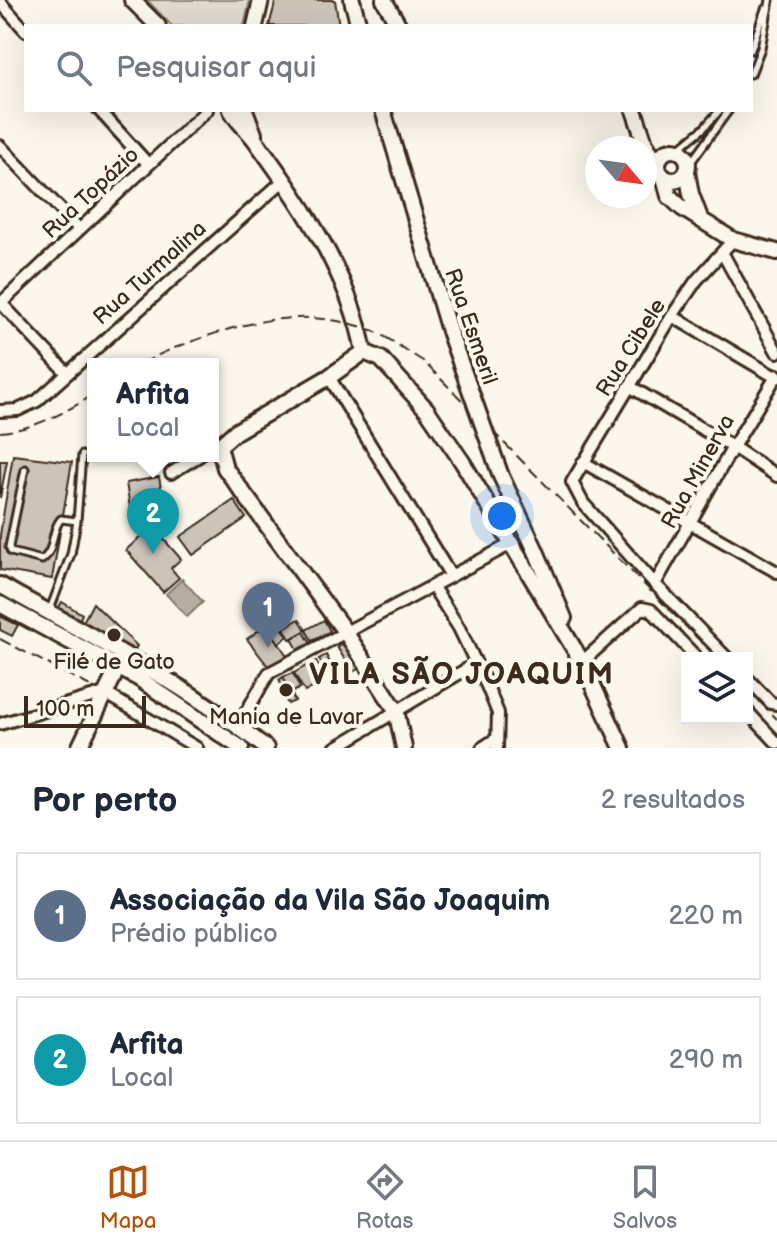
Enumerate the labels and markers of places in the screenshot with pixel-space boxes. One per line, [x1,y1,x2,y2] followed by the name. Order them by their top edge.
[127,488,179,554] pin: 2
[242,582,294,648] pin: 1
[105,626,123,644] marker: Filé de Gato
[53,649,175,676] place label: Filé de Gato
[277,681,295,699] marker: Mania de Lavar
[209,704,364,731] place label: Mania de Lavar

